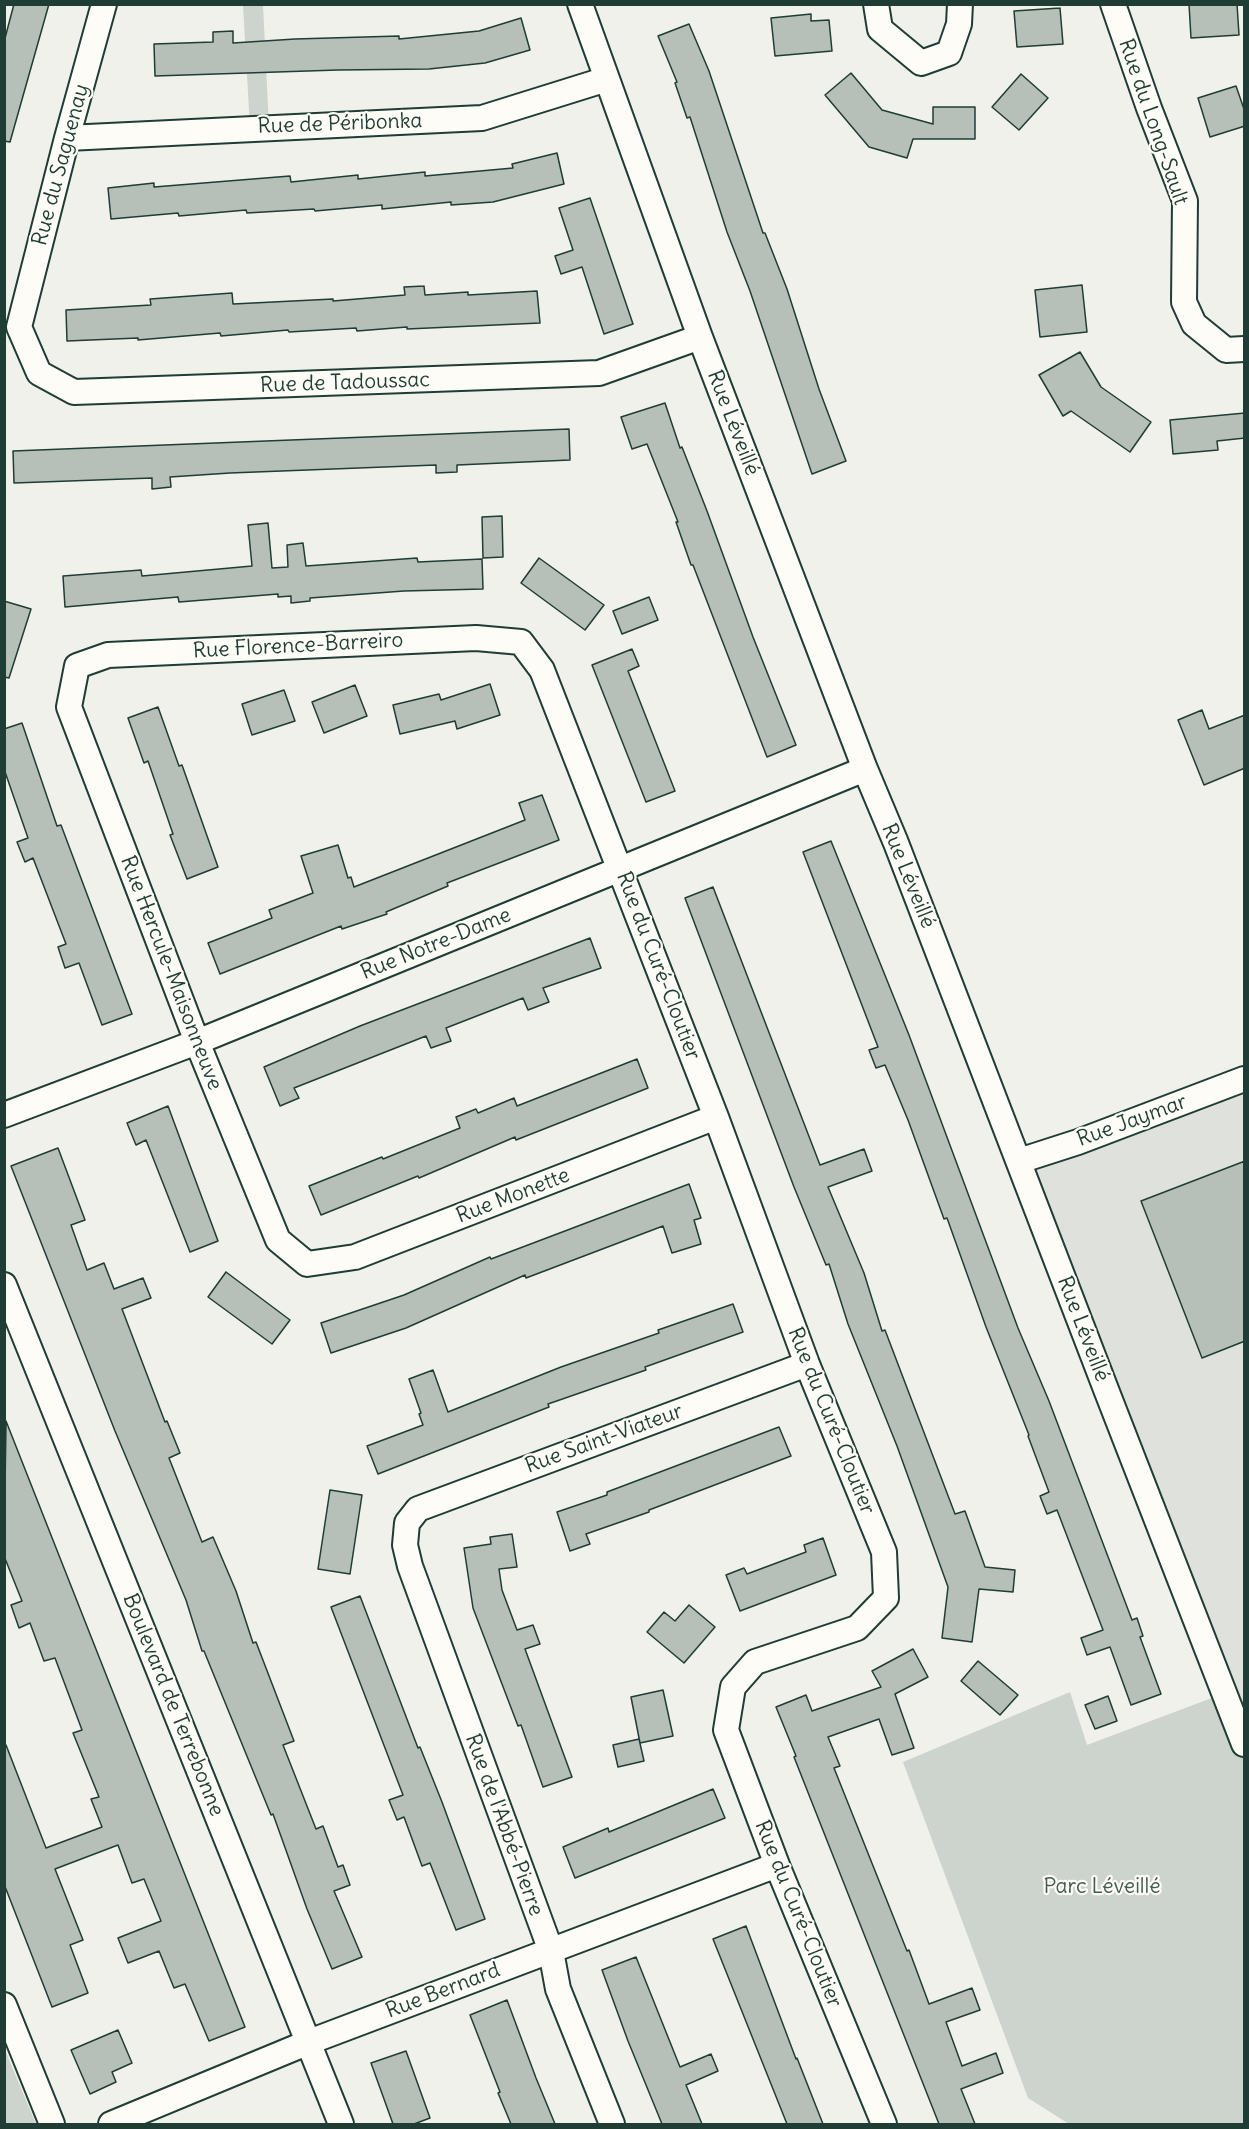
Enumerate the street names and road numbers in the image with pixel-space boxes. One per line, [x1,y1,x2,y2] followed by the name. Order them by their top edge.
[1113,36,1193,208] street label: Rue du Long-Sault
[27,82,95,248] street label: Rue du Saguenay
[257,109,423,139] street label: Rue de Péribonka
[260,367,430,399] street label: Rue de Tadoussac
[701,367,765,479] street label: Rue Léveillé
[192,628,404,664] street label: Rue Florence-Barreiro
[876,820,940,932] street label: Rue Léveillé
[115,852,227,1094] street label: Rue Hercule-Maisonneuve
[610,868,706,1064] street label: Rue du Curé-Cloutier
[357,902,515,986] street label: Rue Notre-Dame
[1074,1089,1190,1153] street label: Rue Jaymar
[453,1163,573,1229] street label: Rue Monette
[1051,1273,1115,1385] street label: Rue Léveillé
[782,1324,880,1518] street label: Rue du Curé-Cloutier
[522,1399,686,1479] street label: Rue Saint-Viateur
[117,1590,229,1820] street label: Boulevard de Terrebonne
[459,1731,549,1919] street label: Rue de l'Abbé-Pierre
[749,1817,847,2011] street label: Rue du Curé-Cloutier
[382,1958,504,2024] street label: Rue Bernard

